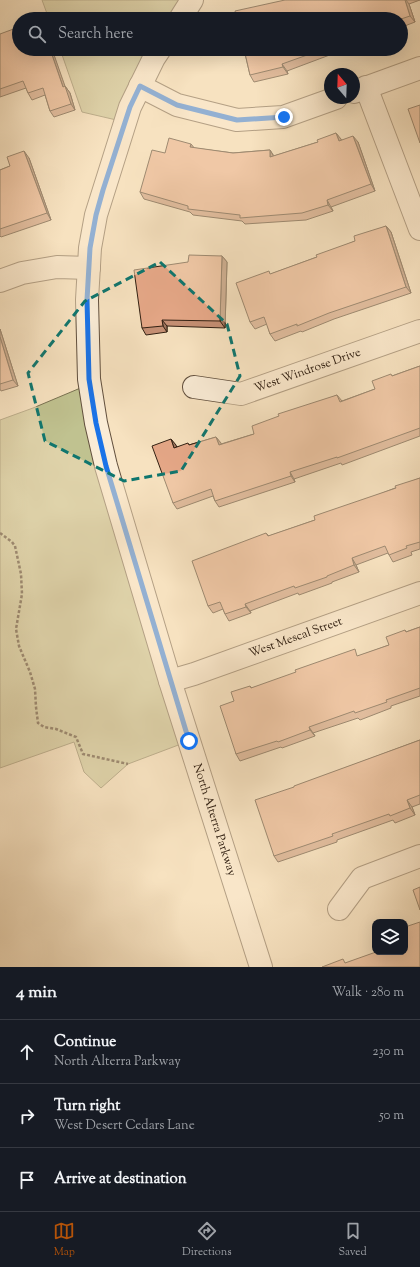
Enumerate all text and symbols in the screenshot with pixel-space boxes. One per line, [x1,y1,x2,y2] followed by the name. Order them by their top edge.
[12,12,408,56] search box
[26,23,48,45] icon: search
[58,24,133,45] text: Search here
[324,68,360,104] north arrow
[275,108,293,126] route end
[252,343,364,398] street label: West Windrose Drive
[246,613,345,663] street label: West Mescal Street
[180,732,198,750] route start
[188,761,241,878] street label: North Alterra Parkway
[372,919,408,955] map controls
[372,919,408,955] button: layers
[16,981,57,1005] text: 4 min
[332,984,404,1002] text: Walk · 280 m
[54,1032,116,1053] text: Continue
[16,1041,38,1063] icon: ahead
[372,1043,404,1061] text: 230 m
[54,1053,181,1071] text: North Alterra Parkway
[54,1096,120,1117] text: Turn right
[16,1105,38,1127] icon: right
[379,1107,404,1125] text: 50 m
[54,1117,195,1135] text: West Desert Cedars Lane
[16,1169,38,1191] icon: arrive
[54,1169,187,1190] text: Arrive at destination
[53,1220,75,1260] tab: Map
[182,1220,232,1260] tab: Directions
[338,1220,367,1260] tab: Saved

